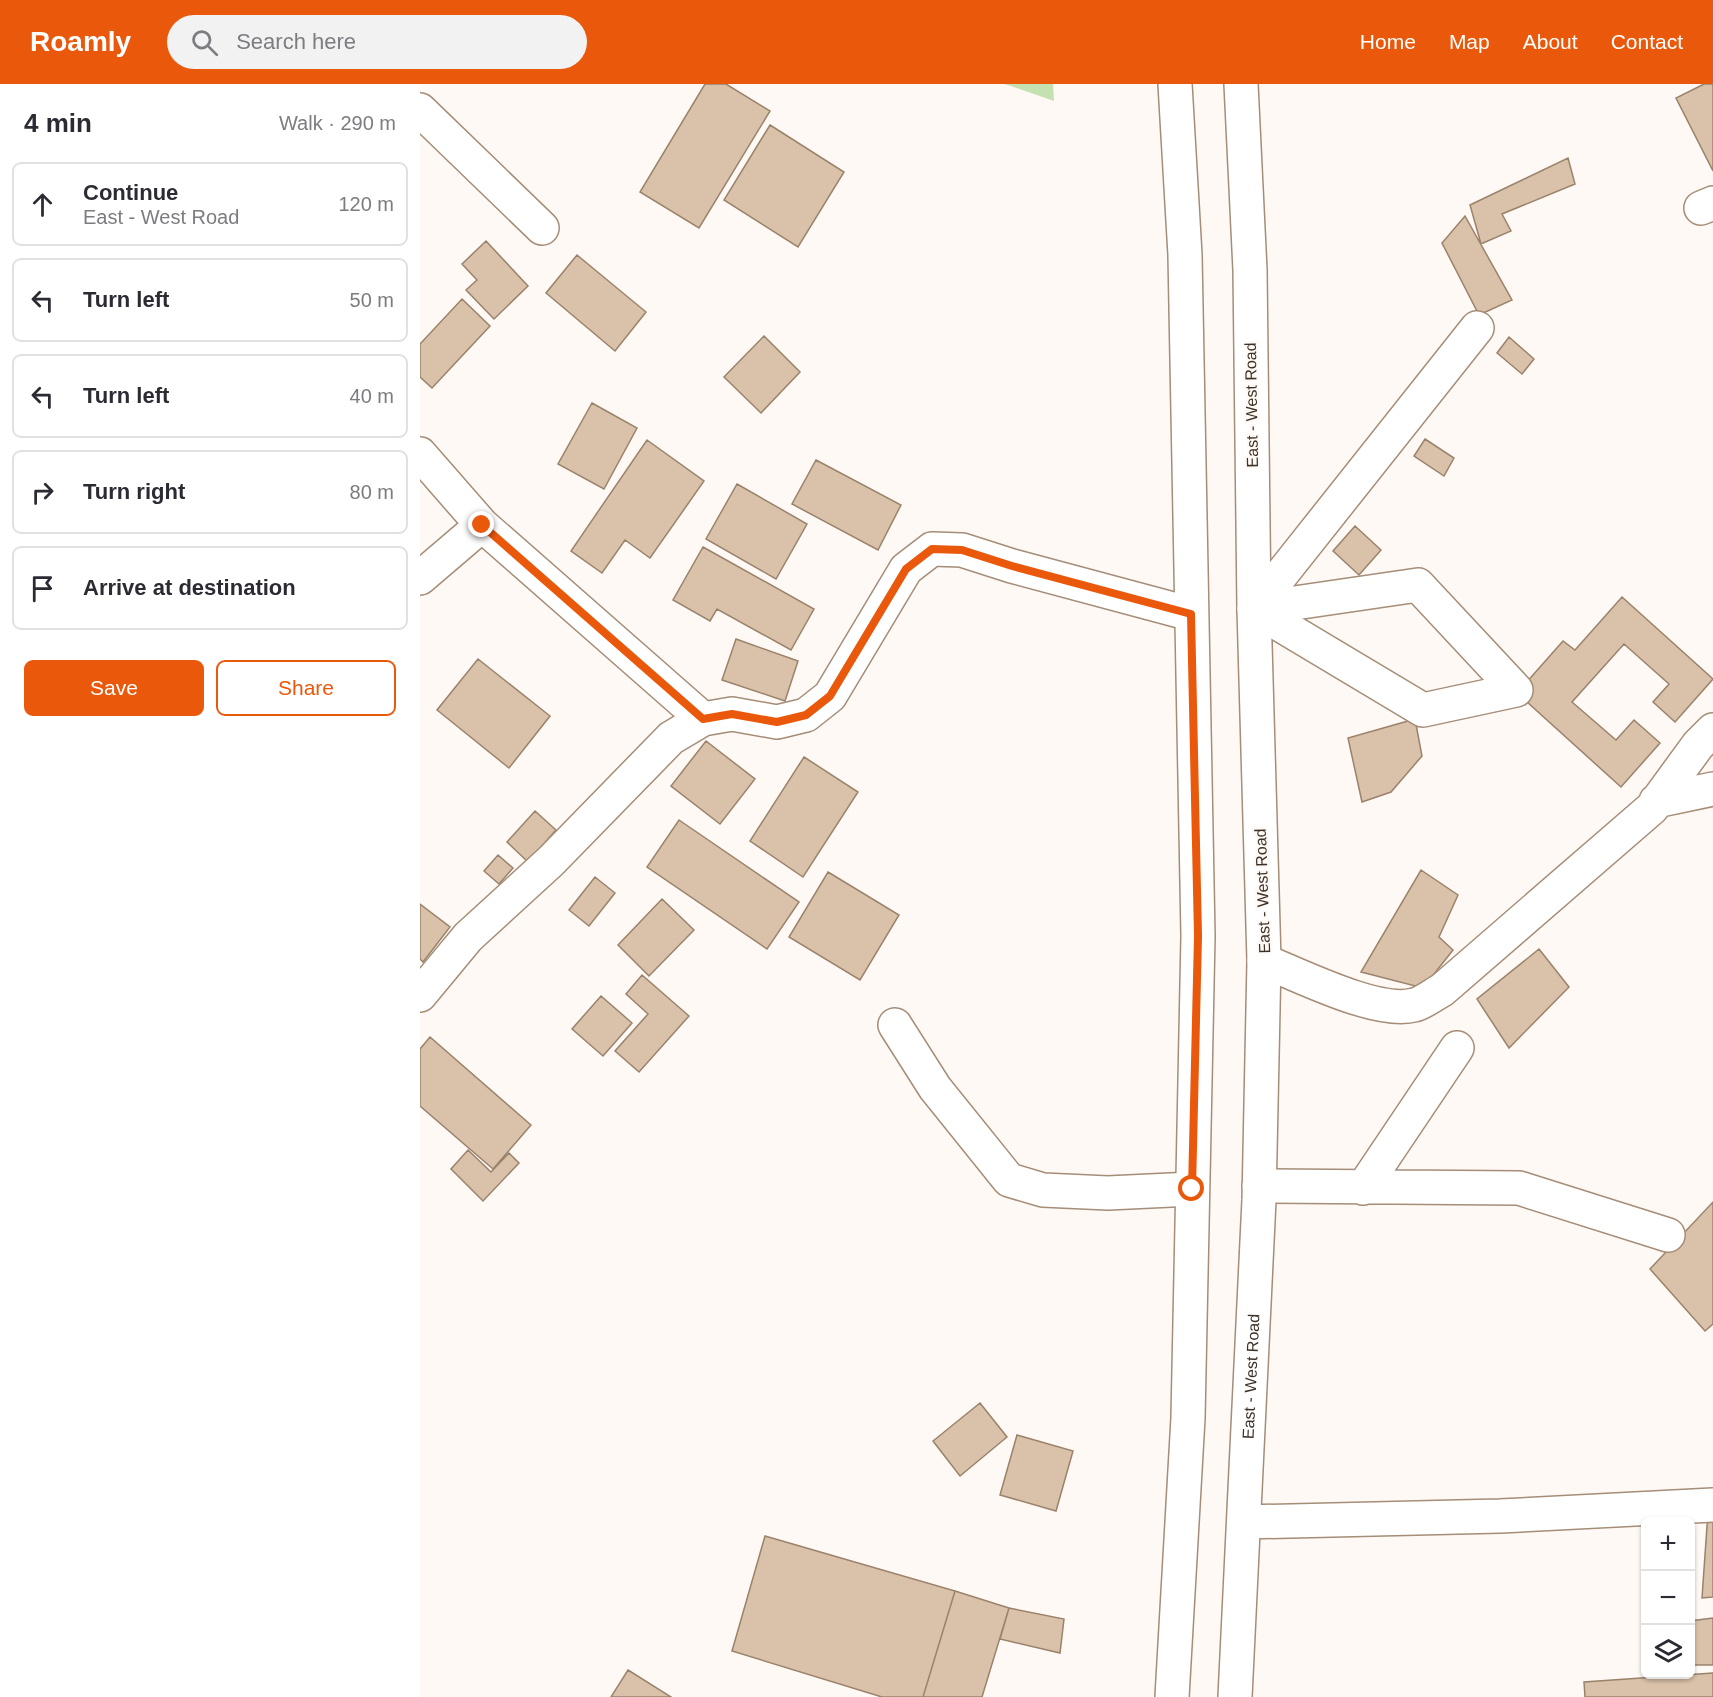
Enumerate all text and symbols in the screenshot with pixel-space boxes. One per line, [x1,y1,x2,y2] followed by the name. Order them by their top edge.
[167,15,587,69] search box
[30,26,131,57] text: Roamly
[188,26,221,59] icon: search
[236,29,356,54] text: Search here
[1360,30,1416,53] text: Home
[1449,30,1490,53] text: Map
[1523,30,1578,53] text: About
[1611,30,1683,53] text: Contact
[24,108,92,138] text: 4 min
[279,112,396,134] text: Walk · 290 m
[83,180,178,205] text: Continue
[26,188,59,221] icon: ahead
[338,193,394,215] text: 120 m
[83,206,239,228] text: East - West Road
[26,284,59,317] icon: left
[83,287,169,312] text: Turn left
[350,289,394,311] text: 50 m
[1242,342,1261,468] street label: East - West Road
[26,380,59,413] icon: left
[83,383,169,408] text: Turn left
[350,385,394,407] text: 40 m
[26,476,59,509] icon: right
[83,479,185,504] text: Turn right
[350,481,394,503] text: 80 m
[468,511,494,537] route end
[26,572,59,605] icon: arrive
[83,575,296,600] text: Arrive at destination
[24,660,204,716] button: Save
[216,660,396,716] button: Share
[1252,828,1273,954] street label: East - West Road
[1178,1175,1204,1201] route start
[1239,1313,1262,1439] street label: East - West Road
[1641,1517,1695,1679] map controls
[1641,1517,1695,1571] button: +
[1641,1571,1695,1625] button: −
[1641,1625,1695,1679] button: layers

